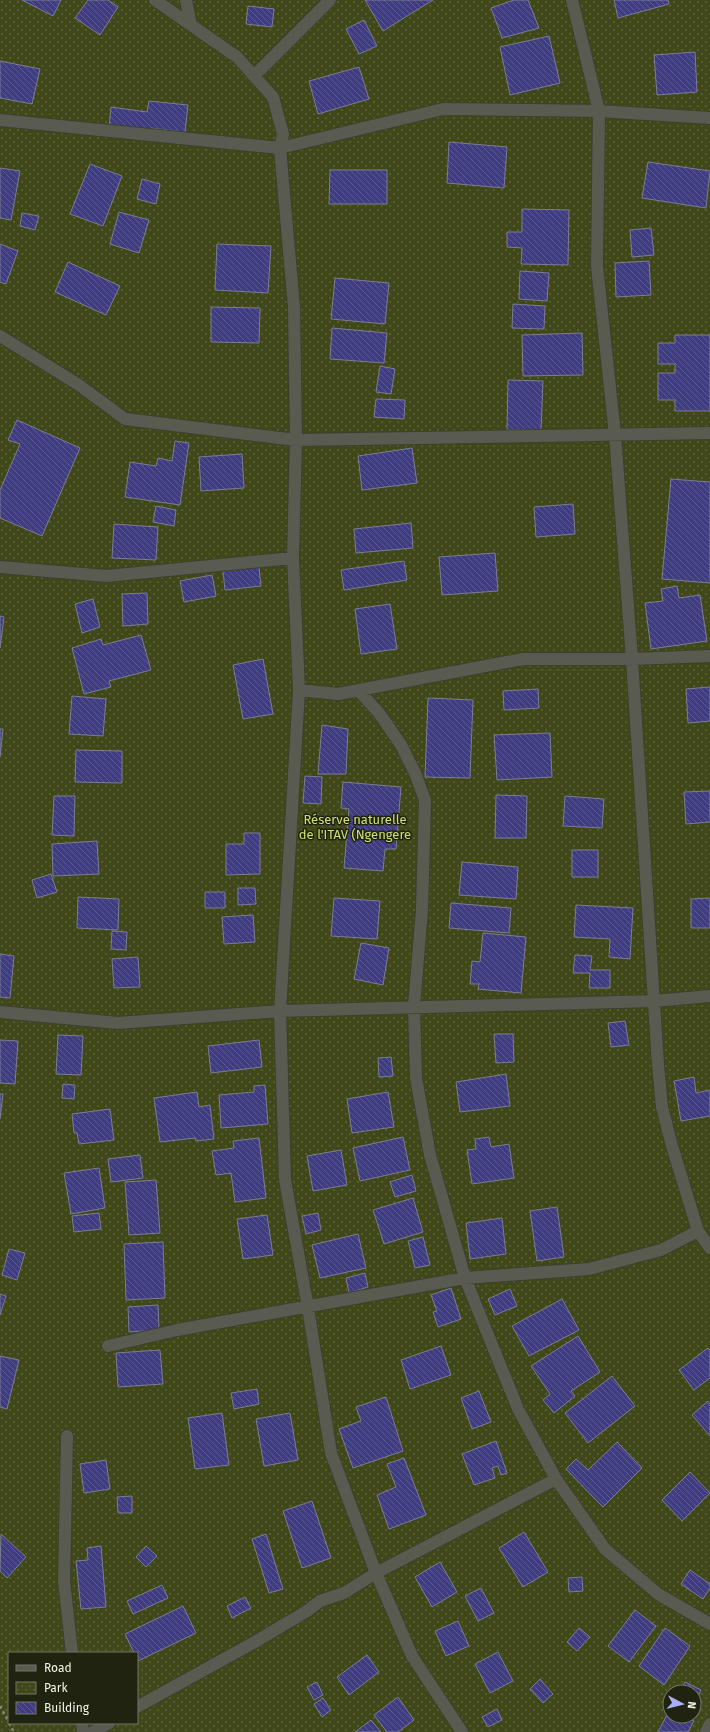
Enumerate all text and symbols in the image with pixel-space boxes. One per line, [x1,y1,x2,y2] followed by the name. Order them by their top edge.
[299,812,411,842] park label: Réserve naturelle de l'ITAV (Ngengere
[8,1652,138,1724] legend
[44,1661,72,1675] text: Road
[44,1681,68,1695] text: Park
[662,1684,702,1724] north arrow
[44,1701,90,1715] text: Building
[685,1701,698,1710] text: N

